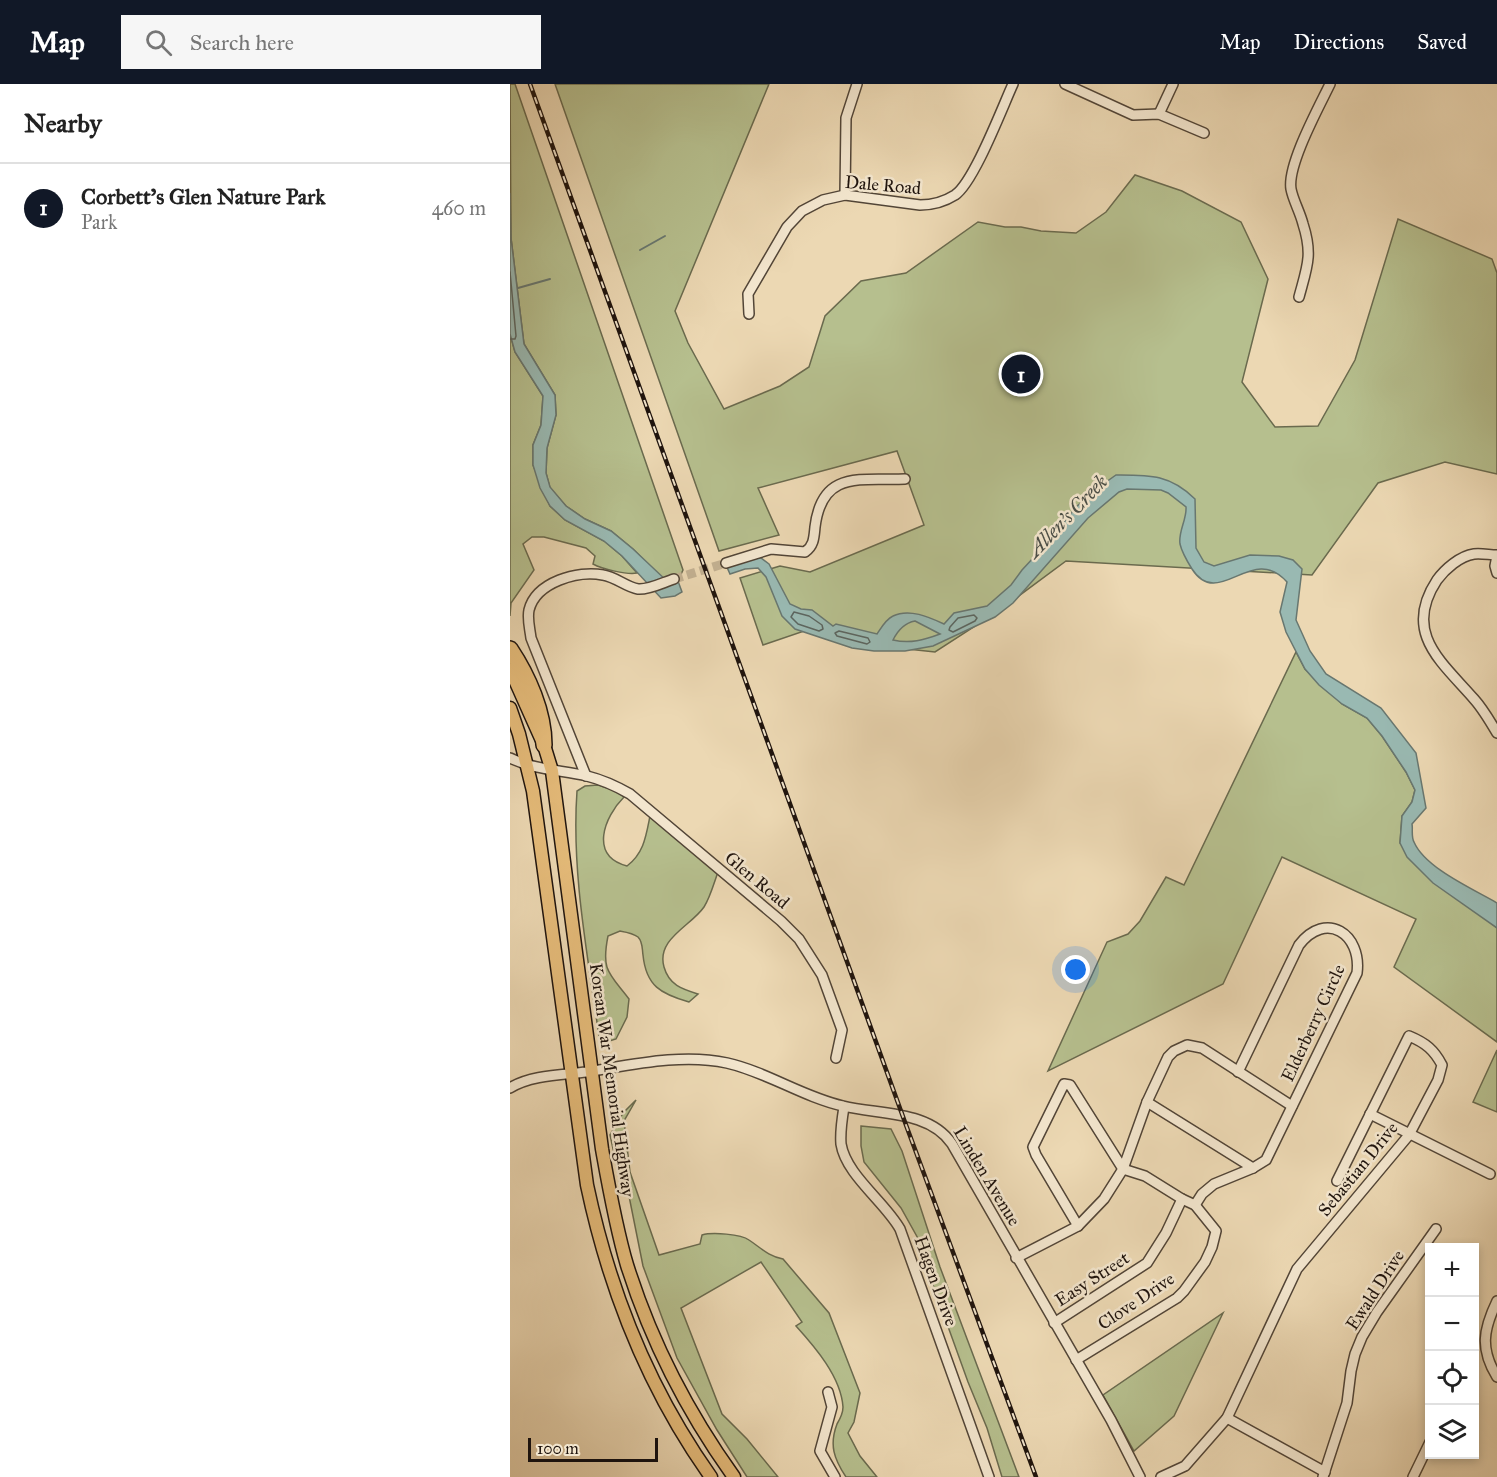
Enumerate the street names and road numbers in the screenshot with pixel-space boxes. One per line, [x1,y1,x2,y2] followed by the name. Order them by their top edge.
[844,171,922,199] street label: Dale Road
[720,847,794,913] street label: Glen Road
[1276,961,1350,1085] street label: Elderberry Circle
[584,962,639,1199] street label: Korean War Memorial Highway
[1313,1117,1403,1221] street label: Sebastian Drive
[949,1122,1025,1230] street label: Linden Avenue
[909,1233,962,1329] street label: Hagen Drive
[1341,1246,1409,1334] street label: Ewald Drive
[1051,1247,1134,1311] street label: Easy Street
[1094,1267,1178,1335] street label: Clove Drive

